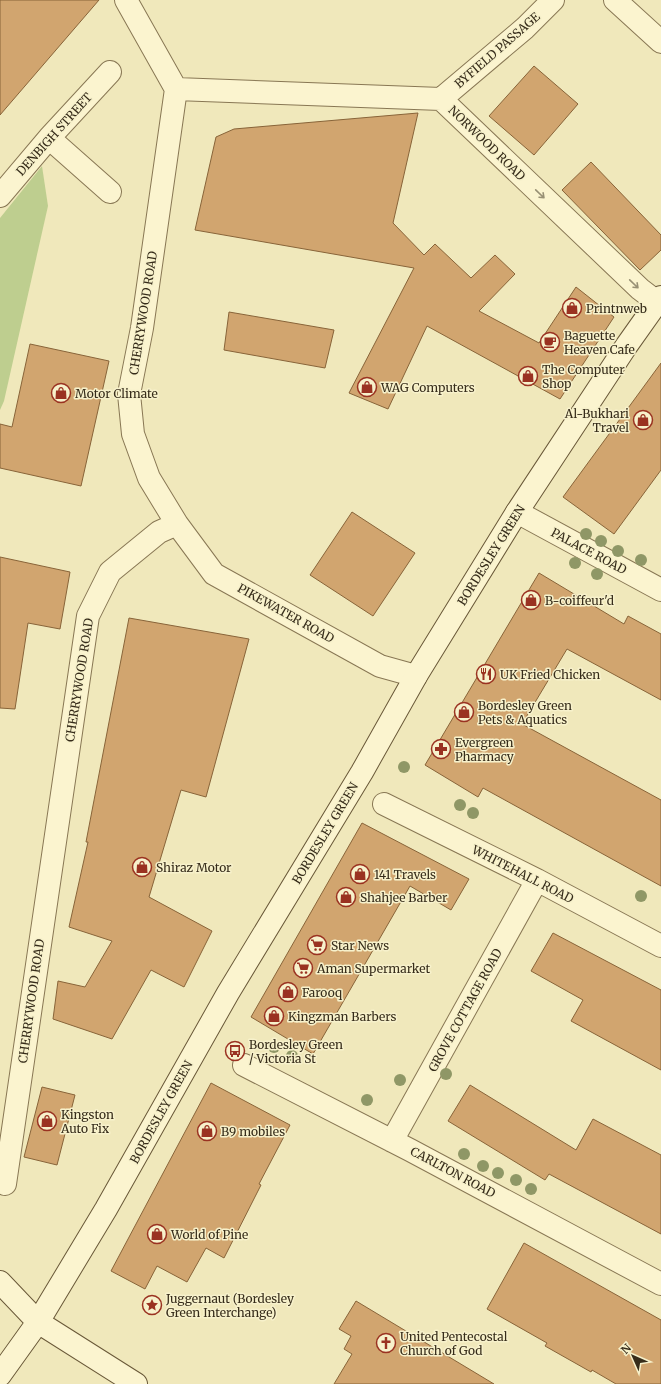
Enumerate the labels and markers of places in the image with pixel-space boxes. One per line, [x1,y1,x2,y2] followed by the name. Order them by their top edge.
[561,297,583,319] shop icon: Printnweb
[586,301,647,316] place label: Printnweb
[564,328,635,357] place label: Baguette Heaven Cafe
[539,331,561,353] cafe icon: Baguette Heaven Cafe
[542,362,625,391] place label: The Computer Shop
[517,365,539,387] shop icon: The Computer Shop
[356,376,378,398] shop icon: WAG Computers
[380,380,475,395] place label: WAG Computers
[50,382,72,404] shop icon: Motor Climate
[75,386,158,401] place label: Motor Climate
[564,406,629,435] place label: Al-Bukhari Travel
[632,409,654,431] shop icon: Al-Bukhari Travel
[520,589,542,611] shop icon: B-coiffeur'd
[545,593,614,608] place label: B-coiffeur'd
[475,663,497,685] restaurant icon: UK Fried Chicken
[500,667,600,682] place label: UK Fried Chicken
[478,698,572,727] place label: Bordesley Green Pets & Aquatics
[453,701,475,723] shop icon: Bordesley Green Pets & Aquatics
[455,735,514,764] place label: Evergreen Pharmacy
[430,738,452,760] pharmacy icon: Evergreen Pharmacy
[131,856,153,878] shop icon: Shiraz Motor
[156,860,232,875] place label: Shiraz Motor
[349,863,371,885] shop icon: 141 Travels
[374,867,436,882] place label: 141 Travels
[335,886,357,908] shop icon: Shahjee Barber
[360,890,448,905] place label: Shahjee Barber
[306,934,328,956] supermarket icon: Star News
[331,938,389,953] place label: Star News
[292,957,314,979] supermarket icon: Aman Supermarket
[316,961,430,976] place label: Aman Supermarket
[277,981,299,1003] shop icon: Farooq
[302,985,343,1000] place label: Farooq
[263,1005,285,1027] shop icon: Kingzman Barbers
[288,1009,396,1024] place label: Kingzman Barbers
[249,1037,343,1066] place label: Bordesley Green / Victoria St
[224,1040,246,1062] bus stop icon: Bordesley Green / Victoria St
[60,1107,114,1136] place label: Kingston Auto Fix
[36,1110,58,1132] shop icon: Kingston Auto Fix
[196,1120,218,1142] shop icon: B9 mobiles
[221,1124,285,1139] place label: B9 mobiles
[146,1223,168,1245] shop icon: World of Pine
[170,1227,248,1242] place label: World of Pine
[165,1291,294,1320] place label: Juggernaut (Bordesley Green Interchange)
[141,1294,163,1316] place icon: Juggernaut (Bordesley Green Interchange)
[400,1329,508,1358] place label: United Pentecostal Church of God
[375,1332,397,1354] church icon: United Pentecostal Church of God

